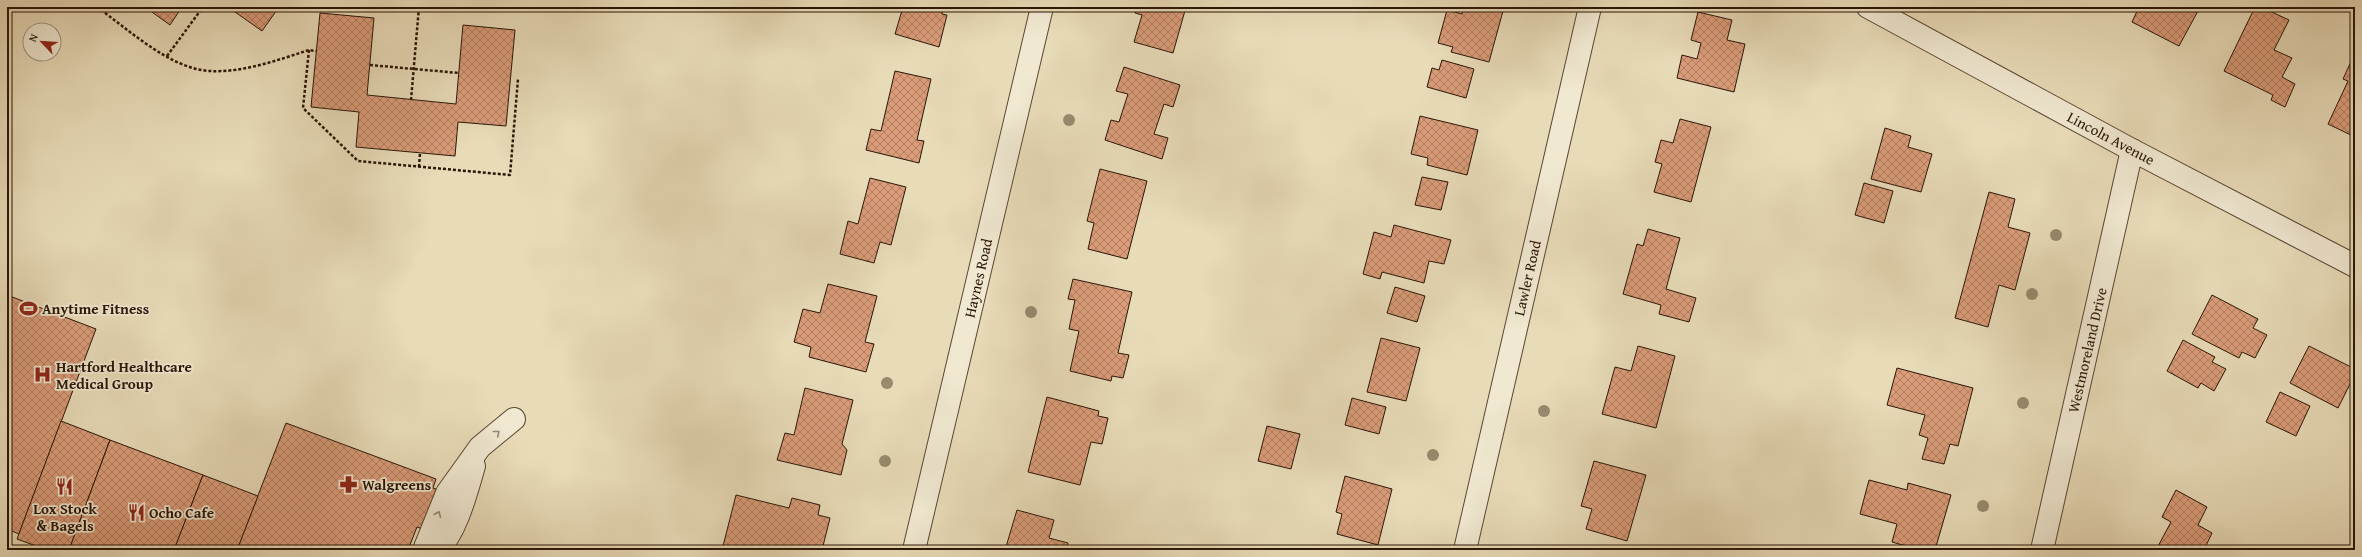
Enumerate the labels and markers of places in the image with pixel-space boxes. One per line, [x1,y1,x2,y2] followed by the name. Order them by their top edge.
[19,298,39,318] sports icon: Anytime Fitness
[42,298,149,319] place label: Anytime Fitness
[56,356,192,394] place label: Hartford Healthcare Medical Group
[33,365,53,385] hospital icon: Hartford Healthcare Medical Group
[339,474,359,494] pharmacy icon: Walgreens
[362,474,431,495] place label: Walgreens
[55,477,75,497] restaurant icon: Lox Stock & Bagels
[33,498,97,536] place label: Lox Stock & Bagels
[126,502,146,522] restaurant icon: Ocho Cafe
[149,502,214,523] place label: Ocho Cafe

